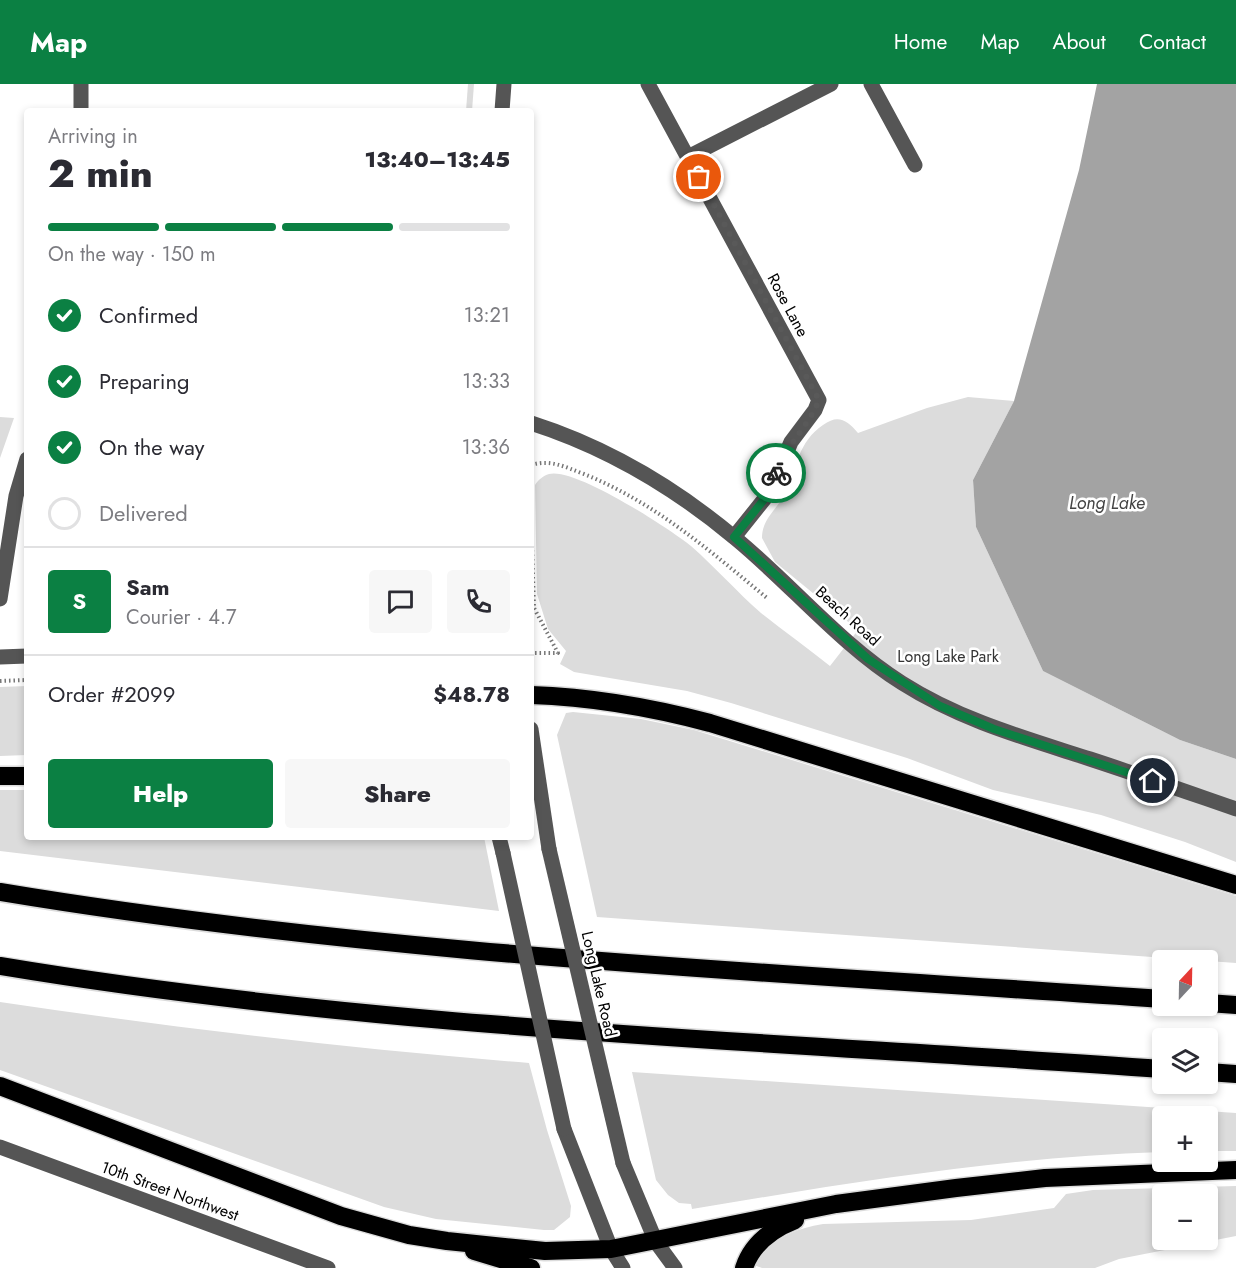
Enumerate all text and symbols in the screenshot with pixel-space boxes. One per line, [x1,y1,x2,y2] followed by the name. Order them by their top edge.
[30,22,87,63] text: Map
[894,27,947,57] text: Home
[980,27,1020,57] text: Map
[1053,27,1106,57] text: About
[1139,27,1206,57] text: Contact
[48,122,138,151] text: Arriving in
[365,143,510,175] text: 13:40–13:45
[48,145,153,202] text: 2 min
[673,151,724,202] pin
[682,160,715,193] icon: bag
[48,240,216,269] text: On the way · 150 m
[762,269,814,341] street label: Rose Lane
[48,299,81,332] icon: check
[99,299,198,331] text: Confirmed
[464,301,510,330] text: 13:21
[48,365,81,398] icon: check
[99,365,190,397] text: Preparing
[462,367,510,396] text: 13:33
[48,431,81,464] icon: check
[99,431,204,463] text: On the way
[462,433,510,462] text: 13:36
[746,443,806,503] courier
[760,457,793,490] icon: bike
[1069,490,1145,516] water label: Long Lake
[99,497,188,529] text: Delivered
[369,570,432,633] button: chat
[447,570,510,633] button: phone
[126,571,170,603] text: Sam
[810,581,886,651] street label: Beach Road
[73,585,86,617] text: S
[126,603,237,632] text: Courier · 4.7
[897,645,1000,668] park label: Long Lake Park
[48,678,175,710] text: Order #2099
[433,678,510,710] text: $48.78
[1127,755,1178,806] pin
[48,759,273,828] button: Help
[285,759,510,828] button: Share
[1136,764,1169,797] icon: home
[576,929,622,1039] street label: Long Lake Road
[1152,950,1218,1016] north arrow
[1152,950,1218,1250] map controls
[1152,1028,1218,1094] button: layers
[1152,1106,1218,1172] button: +
[98,1155,242,1227] street label: 10th Street Northwest
[1152,1184,1218,1250] button: −

